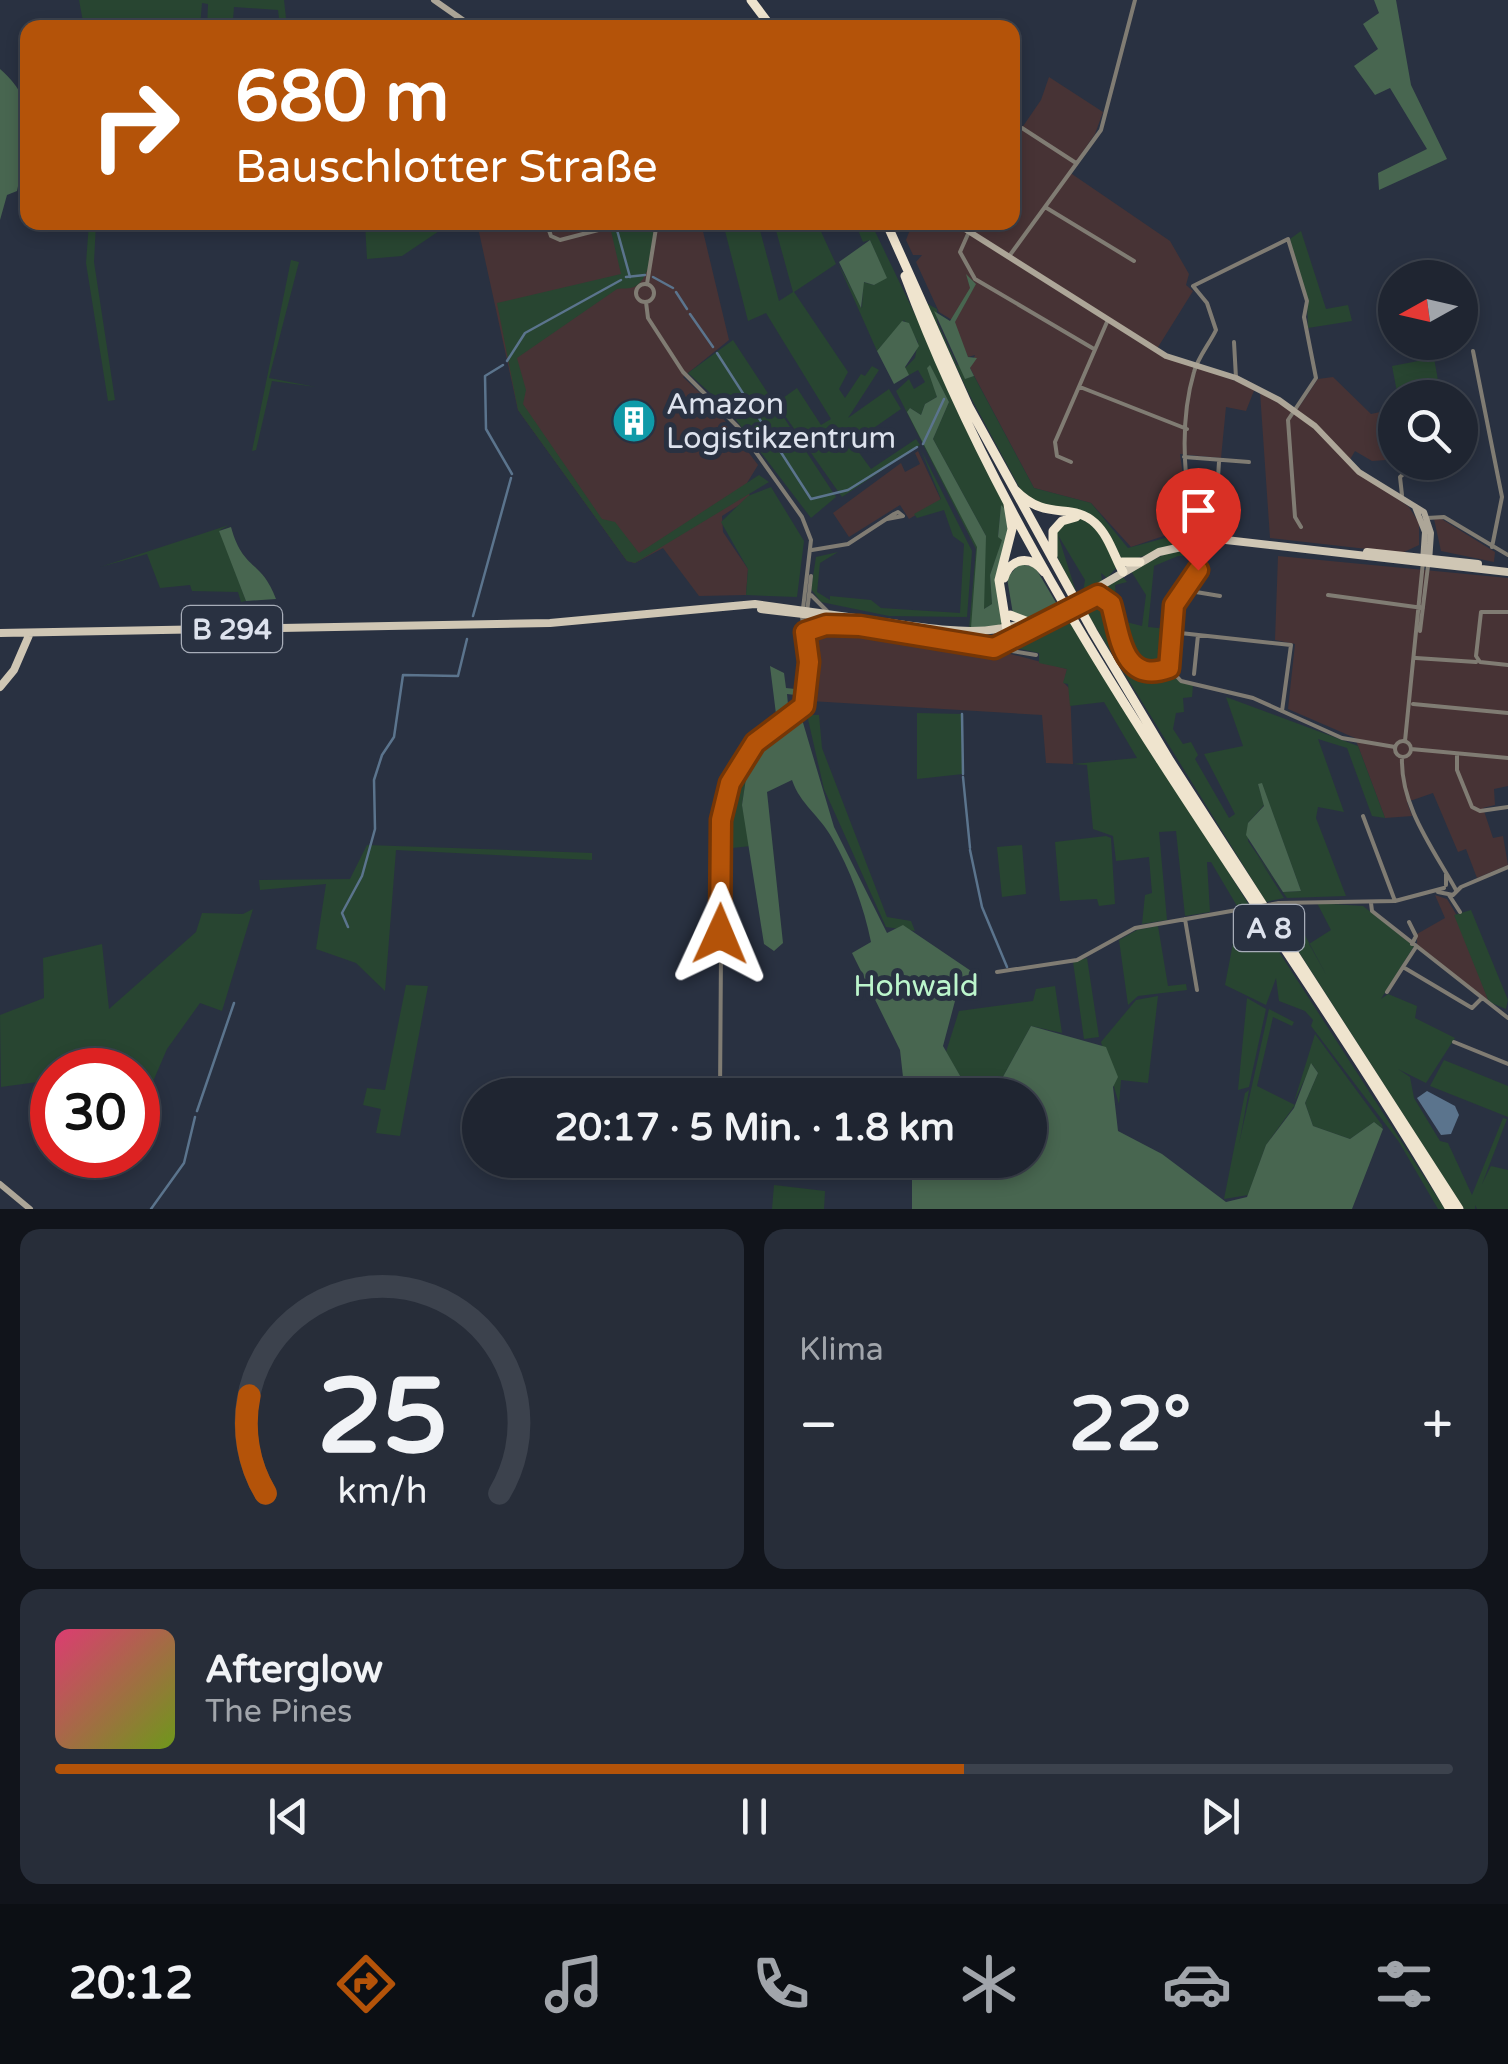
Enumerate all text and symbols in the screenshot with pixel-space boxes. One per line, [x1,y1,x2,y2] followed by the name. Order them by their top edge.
[235,56,449,140] text: 680 m
[70,60,200,190] icon: right
[235,141,658,195] text: Bauschlotter Straße
[1378,260,1478,360] north arrow
[1378,260,1478,480] map controls
[1378,380,1478,480] button: search
[666,386,896,457] place label: Amazon Logistikzentrum
[611,398,657,444] building icon: Amazon Logistikzentrum
[1156,468,1241,571] pin
[1171,483,1226,538] icon: arrive
[182,606,282,652] road number: B 294
[668,882,772,986] position arrow
[1234,905,1304,951] road number: A 8
[853,968,979,1005] park label: Hohwald
[30,1048,160,1178] speed limit sign: 30
[554,1105,955,1151] text: 20:17 · 5 Min. · 1.8 km
[799,1331,884,1369] text: Klima
[317,1356,447,1481] text: 25
[1069,1380,1191,1470] text: 22°
[799,1393,838,1459] text: −
[1422,1393,1453,1459] text: +
[337,1470,427,1513] text: km/h
[205,1647,383,1693] text: Afterglow
[205,1693,352,1731] text: The Pines
[261,1789,316,1844] icon: previous
[727,1789,782,1844] icon: pause
[1193,1789,1248,1844] icon: next
[331,1949,401,2019] icon: directions
[539,1949,609,2019] icon: music
[746,1949,816,2019] icon: phone
[954,1949,1024,2019] icon: climate
[1162,1949,1232,2019] icon: car
[1369,1949,1439,2019] icon: filters
[69,1957,194,2011] text: 20:12

